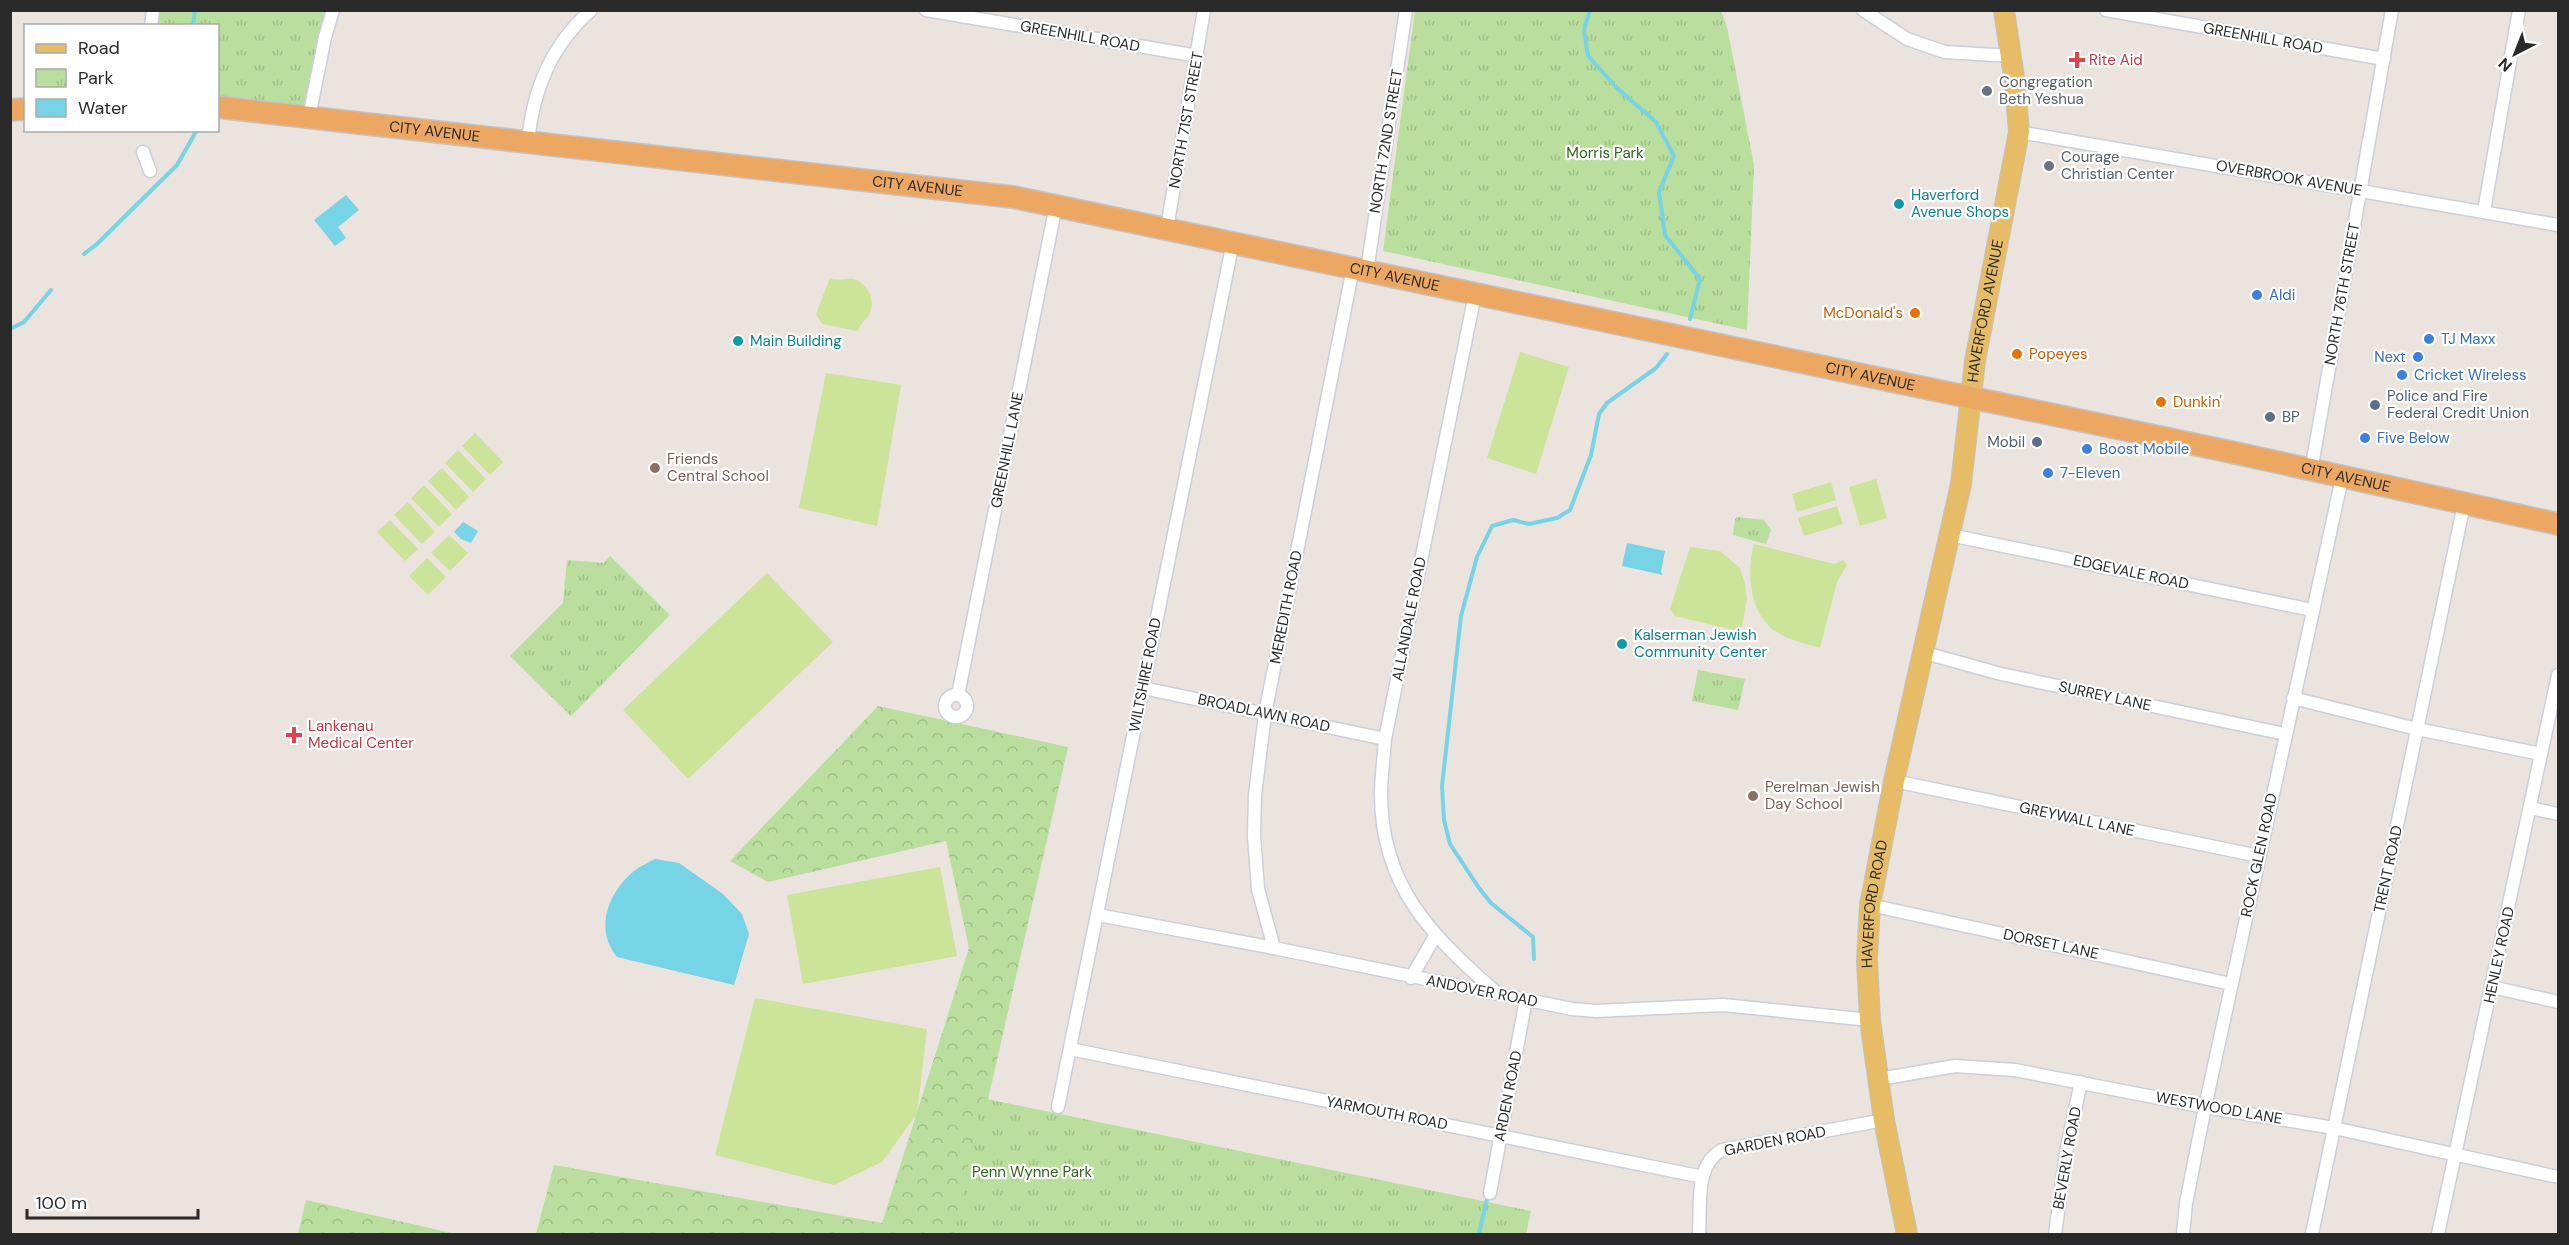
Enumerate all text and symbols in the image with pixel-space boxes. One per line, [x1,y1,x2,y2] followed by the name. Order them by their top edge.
[1019,16,1141,56] street label: GREENHILL ROAD
[2202,18,2324,58] street label: GREENHILL ROAD
[24,24,219,132] legend
[2485,24,2545,84] north arrow
[78,36,120,60] text: Road
[1164,50,1208,190] street label: NORTH 71ST STREET
[2089,50,2143,70] place label: Rite Aid
[2070,53,2084,67] marker: Rite Aid
[2494,53,2517,76] text: N
[78,66,114,90] text: Park
[1365,68,1407,214] street label: NORTH 72ND STREET
[1999,72,2093,109] place label: Congregation Beth Yeshua
[1980,84,1994,98] marker: Congregation Beth Yeshua
[78,96,128,120] text: Water
[388,116,481,147] street label: CITY AVENUE
[1566,143,1644,163] park label: Morris Park
[2061,147,2175,184] place label: Courage Christian Center
[2214,155,2364,201] street label: OVERBROOK AVENUE
[2042,159,2056,173] marker: Courage Christian Center
[871,171,964,201] street label: CITY AVENUE
[1911,185,2009,222] place label: Haverford Avenue Shops
[1892,197,1906,211] marker: Haverford Avenue Shops
[2320,221,2364,367] street label: NORTH 76TH STREET
[1963,238,2008,383] street label: HAVERFORD AVENUE
[1348,258,1441,296] street label: CITY AVENUE
[2269,285,2295,305] place label: Aldi
[2250,288,2264,302] marker: Aldi
[1823,303,1903,323] place label: McDonald's
[1908,306,1922,320] marker: McDonald's
[2441,329,2496,349] place label: TJ Maxx
[750,331,842,351] place label: Main Building
[2422,332,2436,346] marker: TJ Maxx
[731,334,745,348] marker: Main Building
[2029,344,2087,364] place label: Popeyes
[2010,347,2024,361] marker: Popeyes
[2374,347,2406,367] place label: Next
[2411,350,2425,364] marker: Next
[1824,357,1917,396] street label: CITY AVENUE
[2414,365,2526,385] place label: Cricket Wireless
[2395,368,2409,382] marker: Cricket Wireless
[2387,386,2529,423] place label: Police and Fire Federal Credit Union
[986,390,1028,510] street label: GREENHILL LANE
[2173,392,2222,412] place label: Dunkin'
[2154,395,2168,409] marker: Dunkin'
[2368,398,2382,412] marker: Police and Fire Federal Credit Union
[2282,407,2300,427] place label: BP
[2263,410,2277,424] marker: BP
[2377,428,2450,448] place label: Five Below
[2358,431,2372,445] marker: Five Below
[1987,432,2025,452] place label: Mobil
[2030,435,2044,449] marker: Mobil
[2099,439,2189,459] place label: Boost Mobile
[2080,442,2094,456] marker: Boost Mobile
[667,449,769,486] place label: Friends Central School
[2299,458,2392,497] street label: CITY AVENUE
[648,461,662,475] marker: Friends Central School
[2060,463,2120,483] place label: 7-Eleven
[2041,466,2055,480] marker: 7-Eleven
[1265,549,1307,665] street label: MEREDITH ROAD
[2071,550,2191,594] street label: EDGEVALE ROAD
[1387,555,1431,683] street label: ALLANDALE ROAD
[1124,616,1166,734] street label: WILTSHIRE ROAD
[1634,625,1767,662] place label: Kalserman Jewish Community Center
[1615,637,1629,651] marker: Kalserman Jewish Community Center
[2057,676,2153,716] street label: SURREY LANE
[1196,689,1332,737] street label: BROADLAWN ROAD
[308,716,414,753] place label: Lankenau Medical Center
[285,726,303,744] marker: Lankenau Medical Center
[1765,777,1880,814] place label: Perelman Jewish Day School
[1746,789,1760,803] marker: Perelman Jewish Day School
[2236,791,2282,919] street label: ROCK GLEN ROAD
[2018,797,2136,841] street label: GREYWALL LANE
[2369,824,2407,914] street label: TRENT ROAD
[1857,838,1892,968] street label: HAVERFORD ROAD
[2479,905,2519,1005] street label: HENLEY ROAD
[2001,924,2101,964] street label: DORSET LANE
[1424,970,1540,1012] street label: ANDOVER ROAD
[1489,1049,1527,1143] street label: ARDEN ROAD
[2154,1087,2284,1129] street label: WESTWOOD LANE
[1325,1091,1449,1135] street label: YARMOUTH ROAD
[2048,1105,2086,1211] street label: BEVERLY ROAD
[1722,1121,1828,1161] street label: GARDEN ROAD
[972,1162,1093,1182] park label: Penn Wynne Park
[27,1182,198,1220] scale bar
[36,1191,87,1215] text: 100 m

